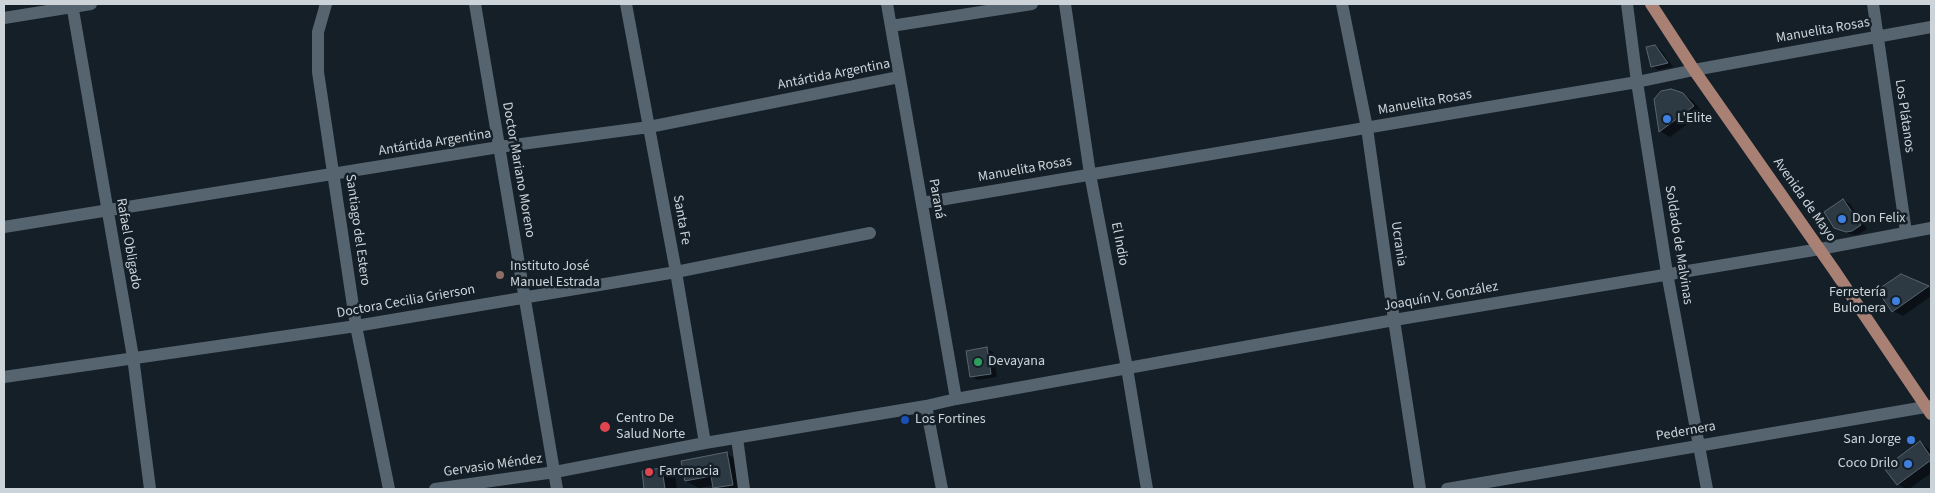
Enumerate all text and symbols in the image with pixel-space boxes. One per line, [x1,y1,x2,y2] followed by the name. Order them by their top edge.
[1775,14,1871,48] street label: Manuelita Rosas
[776,56,892,94] street label: Antártida Argentina
[1891,78,1917,154] street label: Los Plátanos
[1377,86,1473,120] street label: Manuelita Rosas
[498,101,538,239] street label: Doctor Mariano Moreno
[1677,111,1712,127] place label: L'Elite
[1661,113,1673,125] marker: L'Elite
[377,126,493,160] street label: Antártida Argentina
[977,153,1073,187] street label: Manuelita Rosas
[1769,155,1839,245] street label: Avenida de Mayo
[341,173,373,287] street label: Santiago del Estero
[924,178,948,220] street label: Paraná
[1660,184,1696,306] street label: Soldado de Malvinas
[668,194,694,246] street label: Santa Fe
[112,197,144,291] street label: Rafael Obligado
[1852,211,1906,227] place label: Don Felix
[1836,213,1848,225] marker: Don Felix
[1387,220,1409,268] street label: Ucrania
[1107,221,1131,267] street label: El Indio
[510,259,600,292] place label: Instituto José Manuel Estrada
[494,269,506,281] marker: Instituto José Manuel Estrada
[1382,279,1500,315] street label: Joaquín V. González
[335,282,477,322] street label: Doctora Cecilia Grierson
[1829,285,1886,318] place label: Ferretería Bulonera
[1890,295,1902,307] marker: Ferretería Bulonera
[988,354,1045,370] place label: Devayana
[972,356,984,368] marker: Devayana
[616,411,685,444] place label: Centro De Salud Norte
[915,412,986,428] place label: Los Fortines
[899,414,911,426] marker: Los Fortines
[1655,418,1717,446] street label: Pedernera
[598,420,612,434] marker: Centro De Salud Norte
[1843,432,1901,448] place label: San Jorge
[1905,434,1917,446] marker: San Jorge
[443,451,543,481] street label: Gervasio Méndez
[1838,456,1898,472] place label: Coco Drilo
[1902,458,1914,470] marker: Coco Drilo
[659,464,719,480] place label: Farcmacia
[643,466,655,478] marker: Farcmacia

